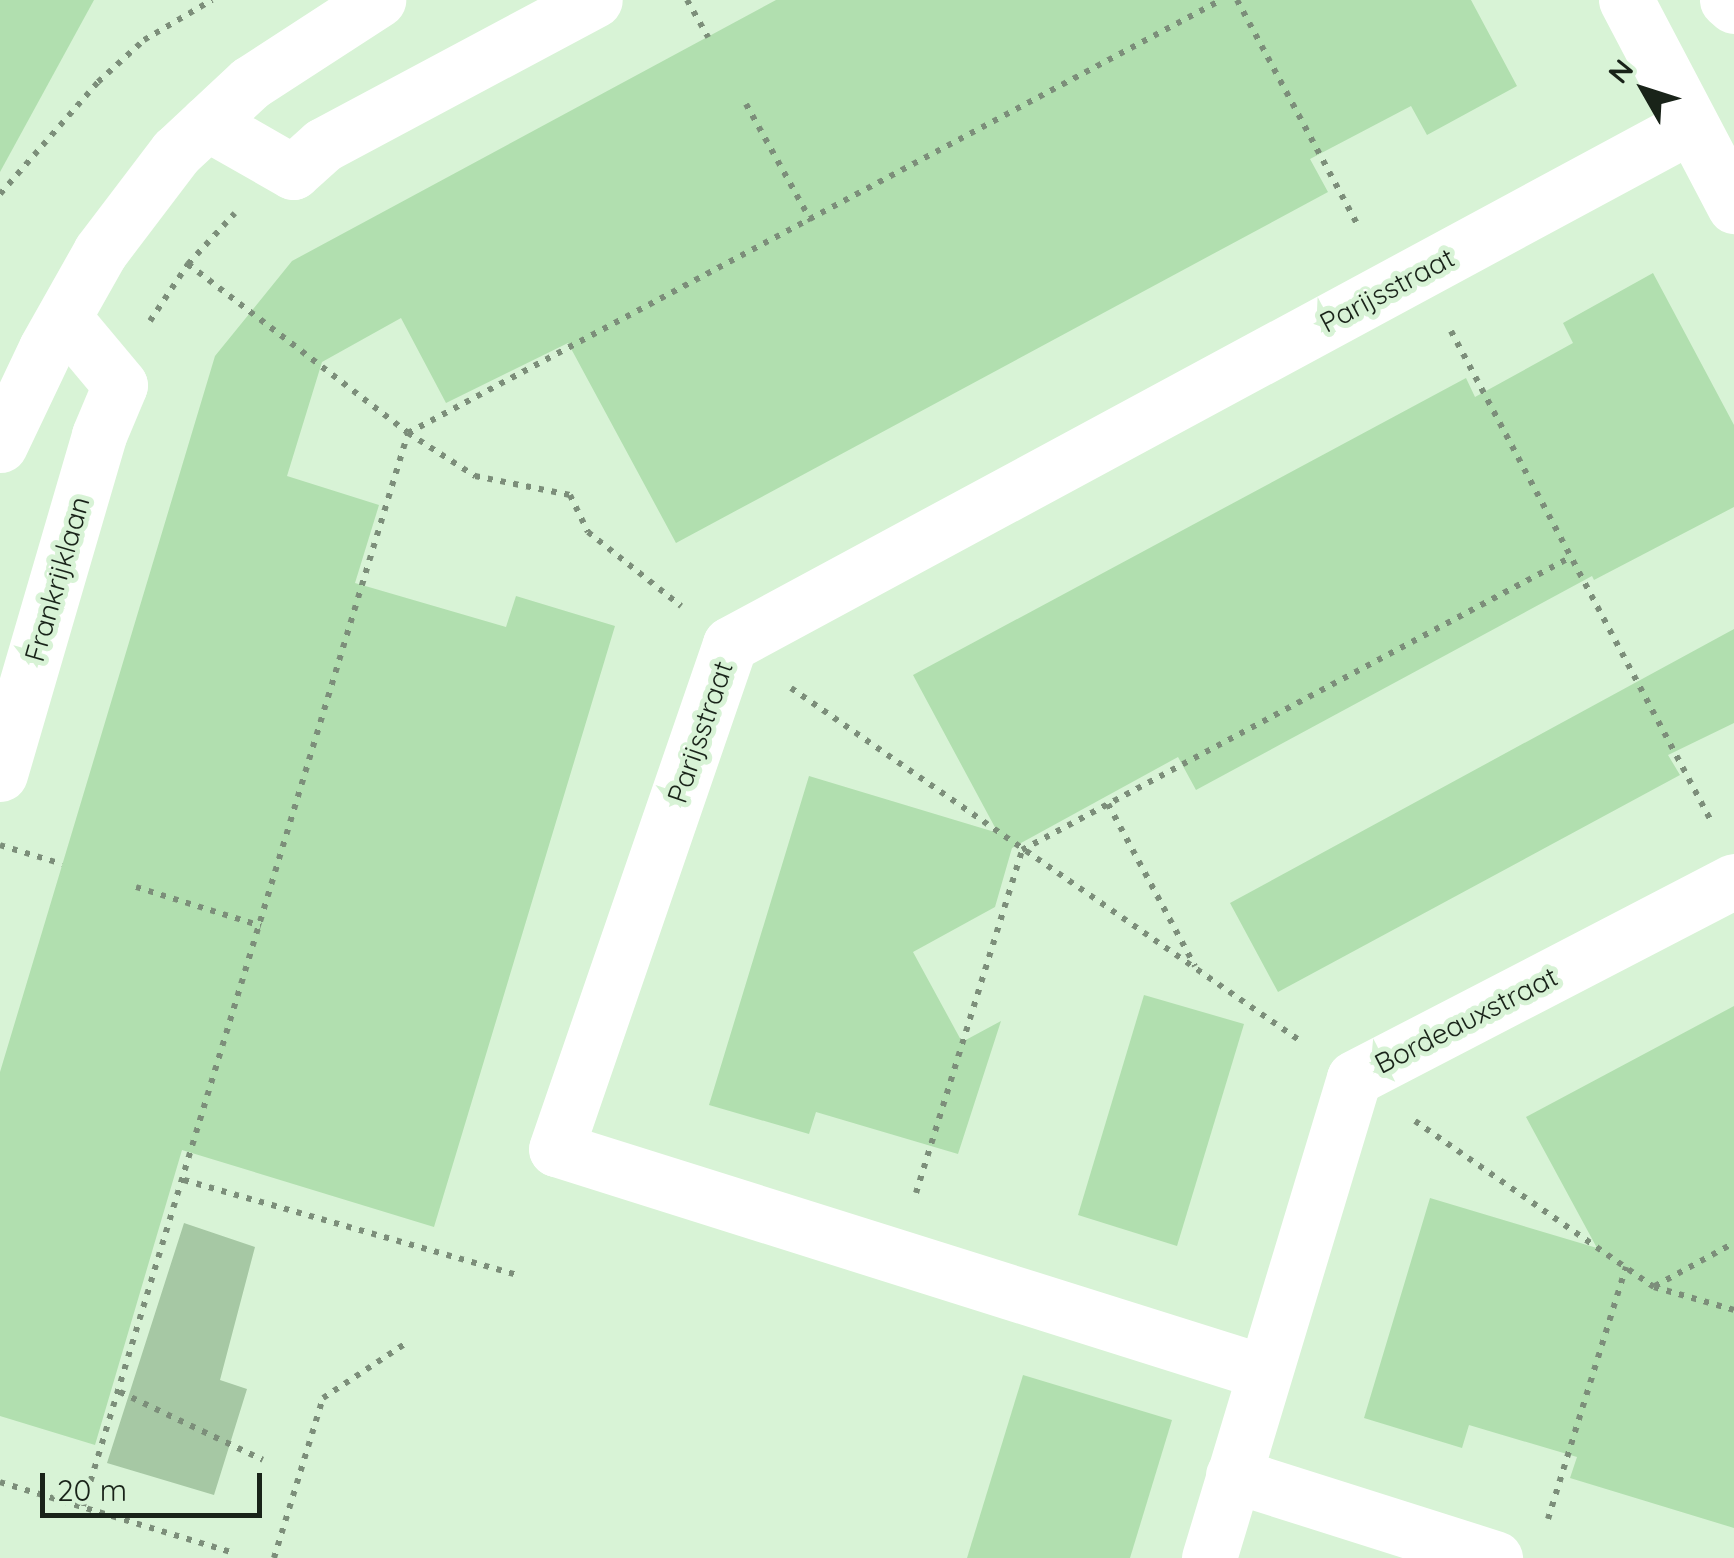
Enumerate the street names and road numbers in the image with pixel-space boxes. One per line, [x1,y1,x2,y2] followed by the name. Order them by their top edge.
[1314,240,1460,340] street label: Parijsstraat
[17,493,97,665] street label: Frankrijklaan
[660,657,740,807] street label: Parijsstraat
[1369,959,1563,1081] street label: Bordeauxstraat

